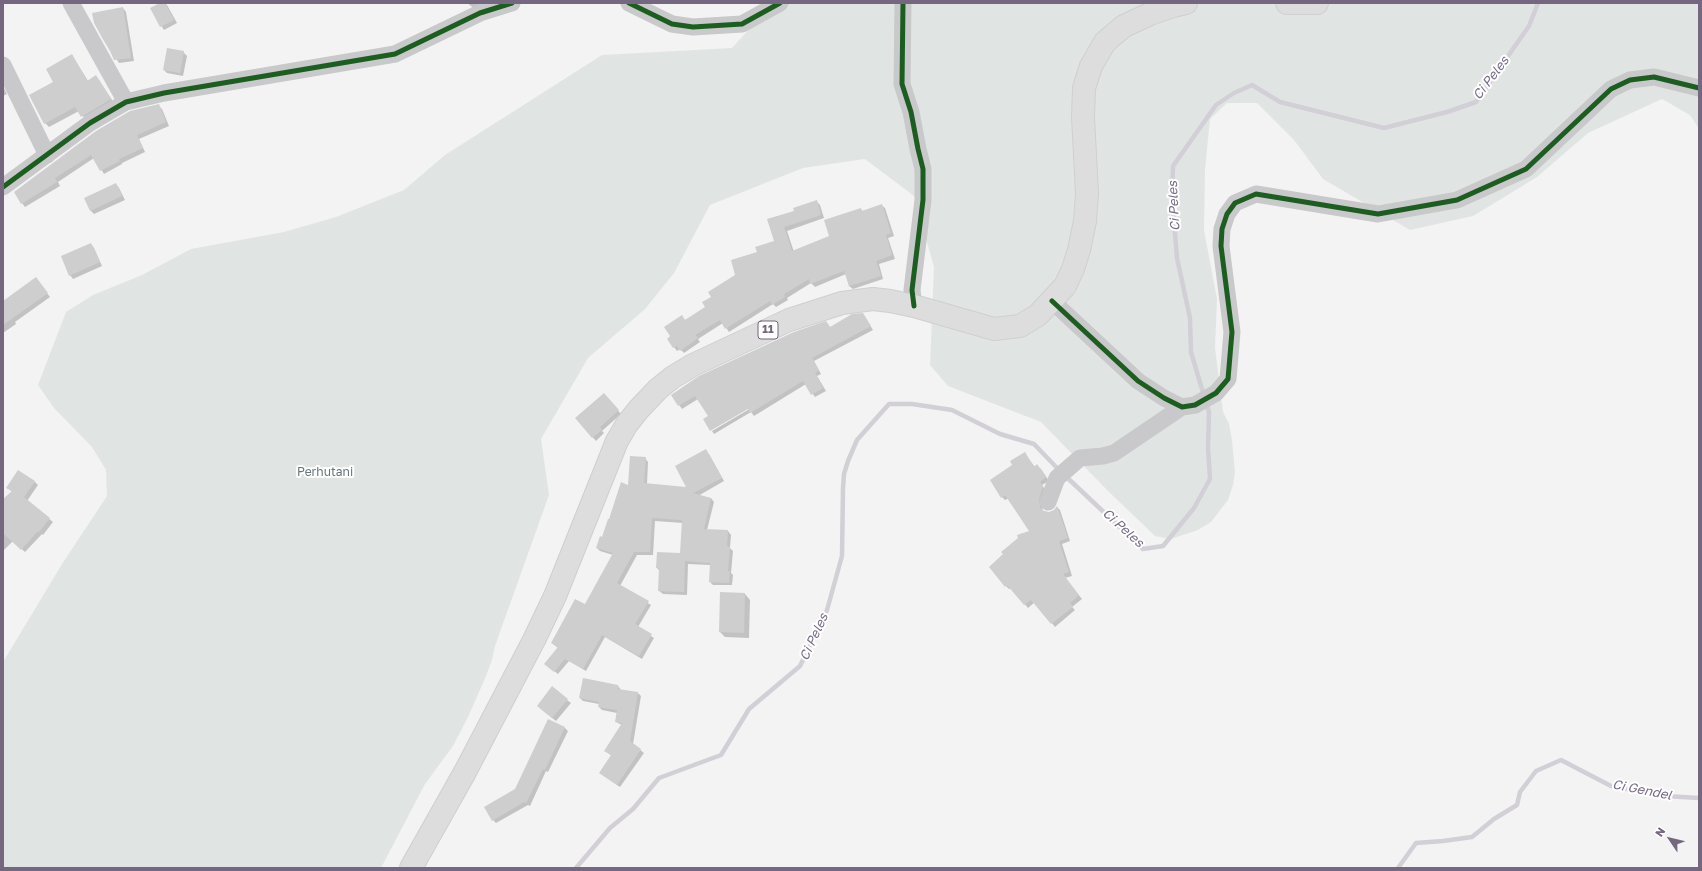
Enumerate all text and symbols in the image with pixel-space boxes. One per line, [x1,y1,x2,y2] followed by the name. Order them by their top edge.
[1470,53,1512,103] water label: Ci Peles
[1165,181,1183,231] water label: Ci Peles
[758,321,778,339] road number: 11
[297,465,353,479] park label: Perhutani
[1099,505,1147,551] water label: Ci Peles
[796,611,832,663] water label: Ci Peles
[1611,777,1673,803] water label: Ci Gendel
[1650,819,1690,859] north arrow
[1652,825,1667,839] text: N

